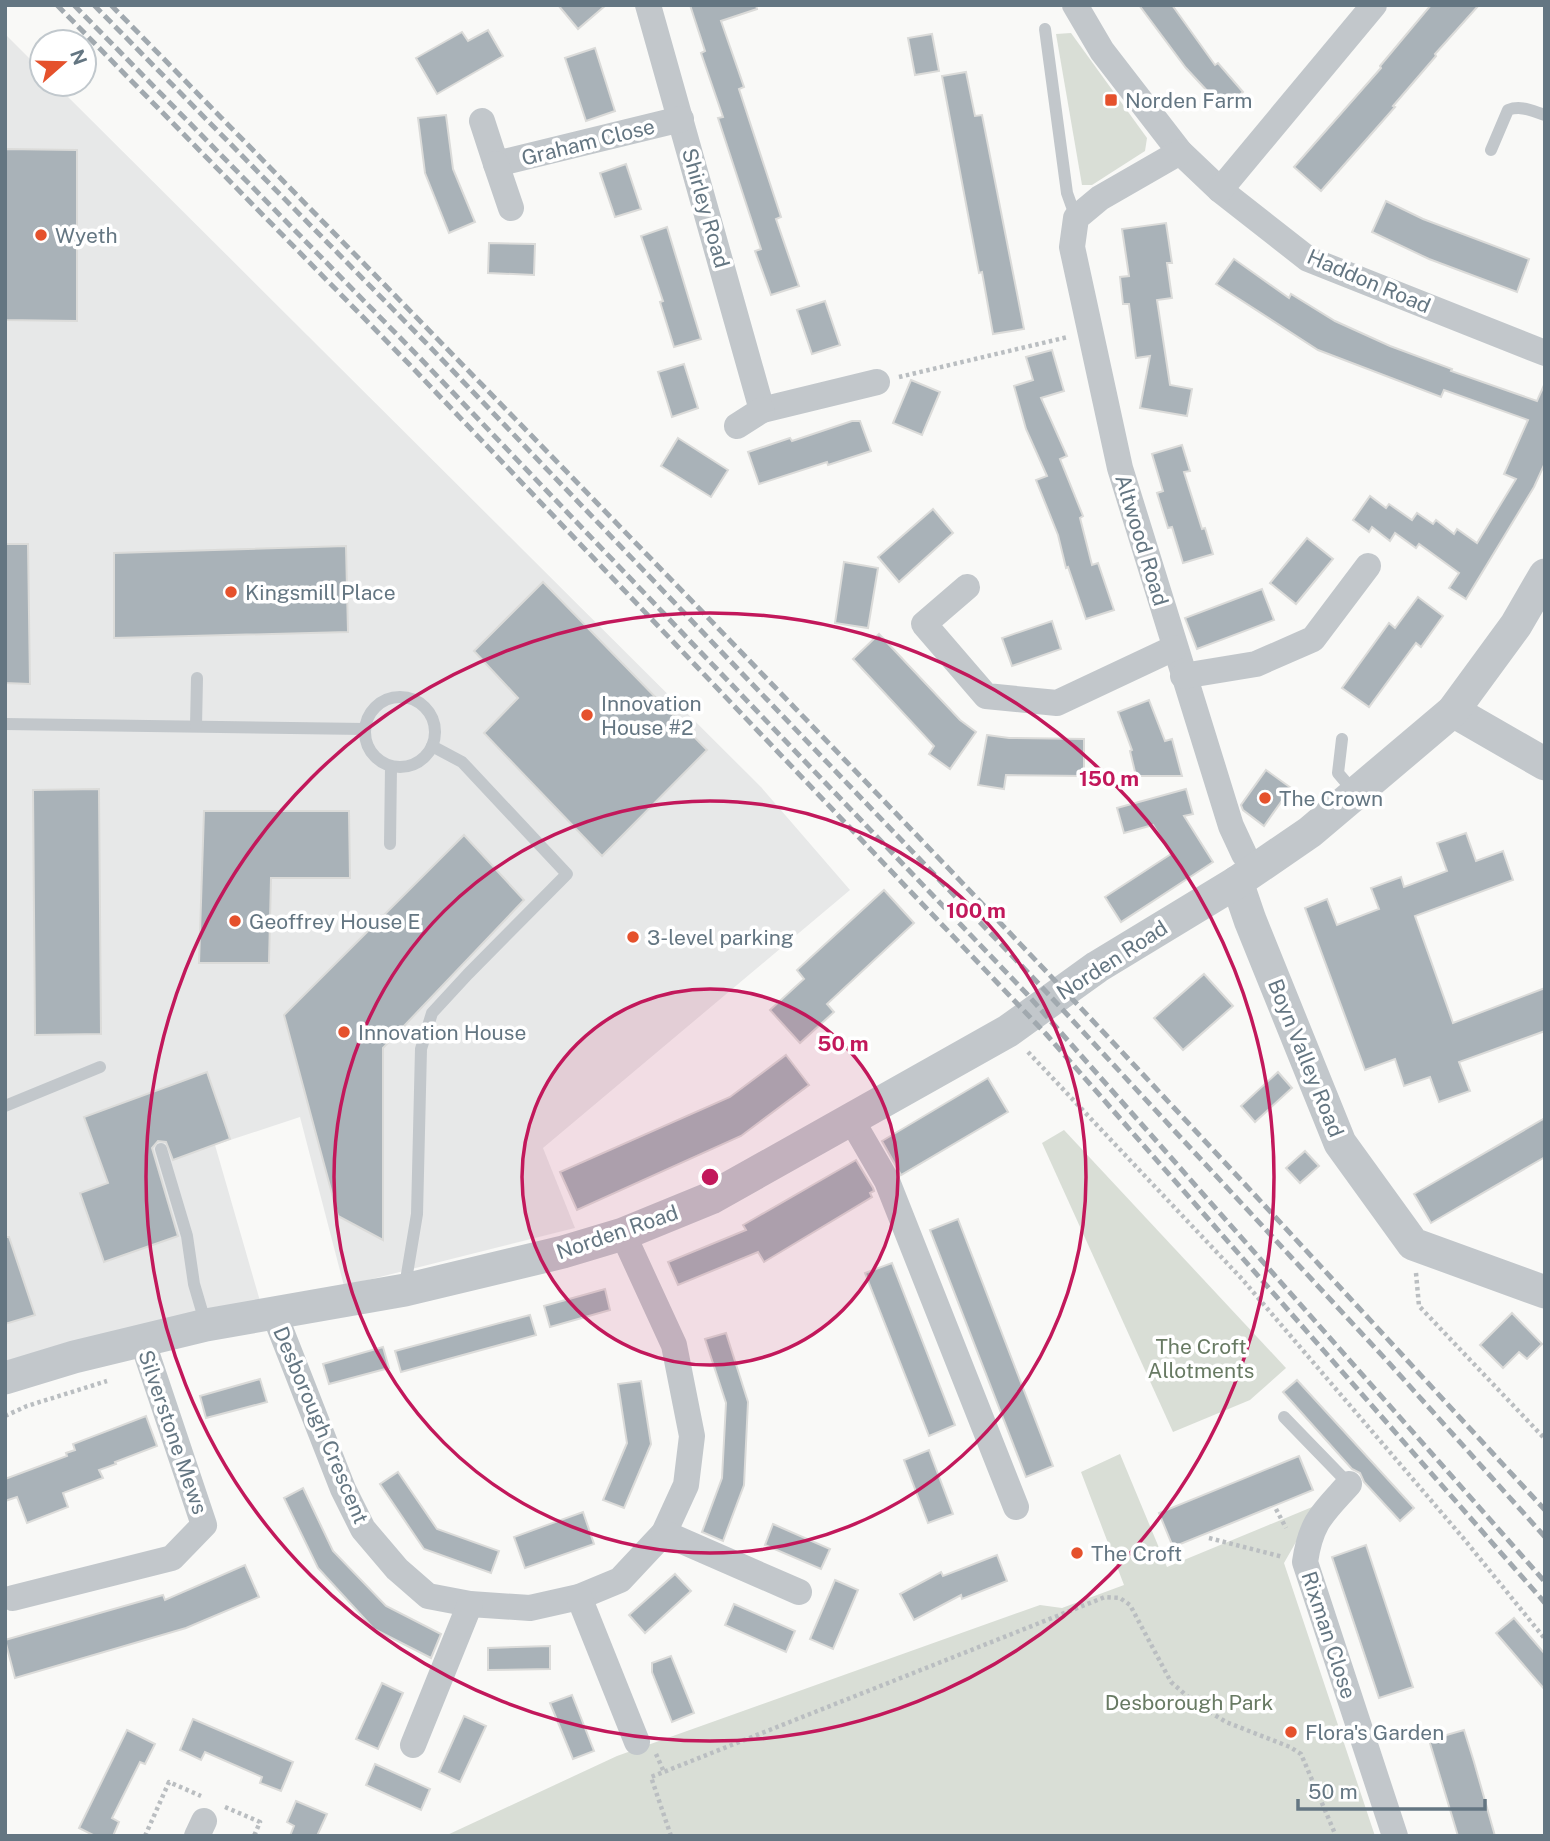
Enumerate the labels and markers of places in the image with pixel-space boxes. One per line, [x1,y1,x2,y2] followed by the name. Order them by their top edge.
[1125,88,1253,113] place label: Norden Farm
[1103,92,1119,108] marker: Norden Farm
[55,223,118,248] place label: Wyeth
[33,227,49,243] marker: Wyeth
[245,580,396,605] place label: Kingsmill Place
[223,584,239,600] marker: Kingsmill Place
[601,691,702,740] place label: Innovation House #2
[579,707,595,723] marker: Innovation House #2
[1279,786,1383,811] place label: The Crown
[1257,790,1273,806] marker: The Crown
[249,909,420,934] place label: Geoffrey House E
[227,913,243,929] marker: Geoffrey House E
[647,925,794,950] place label: 3-level parking
[625,929,641,945] marker: 3-level parking
[358,1020,526,1045] place label: Innovation House
[336,1024,352,1040] marker: Innovation House
[698,1165,722,1189] centre of rings
[1091,1541,1182,1566] place label: The Croft
[1069,1545,1085,1561] marker: The Croft
[1305,1720,1444,1745] place label: Flora's Garden
[1283,1724,1299,1740] marker: Flora's Garden

